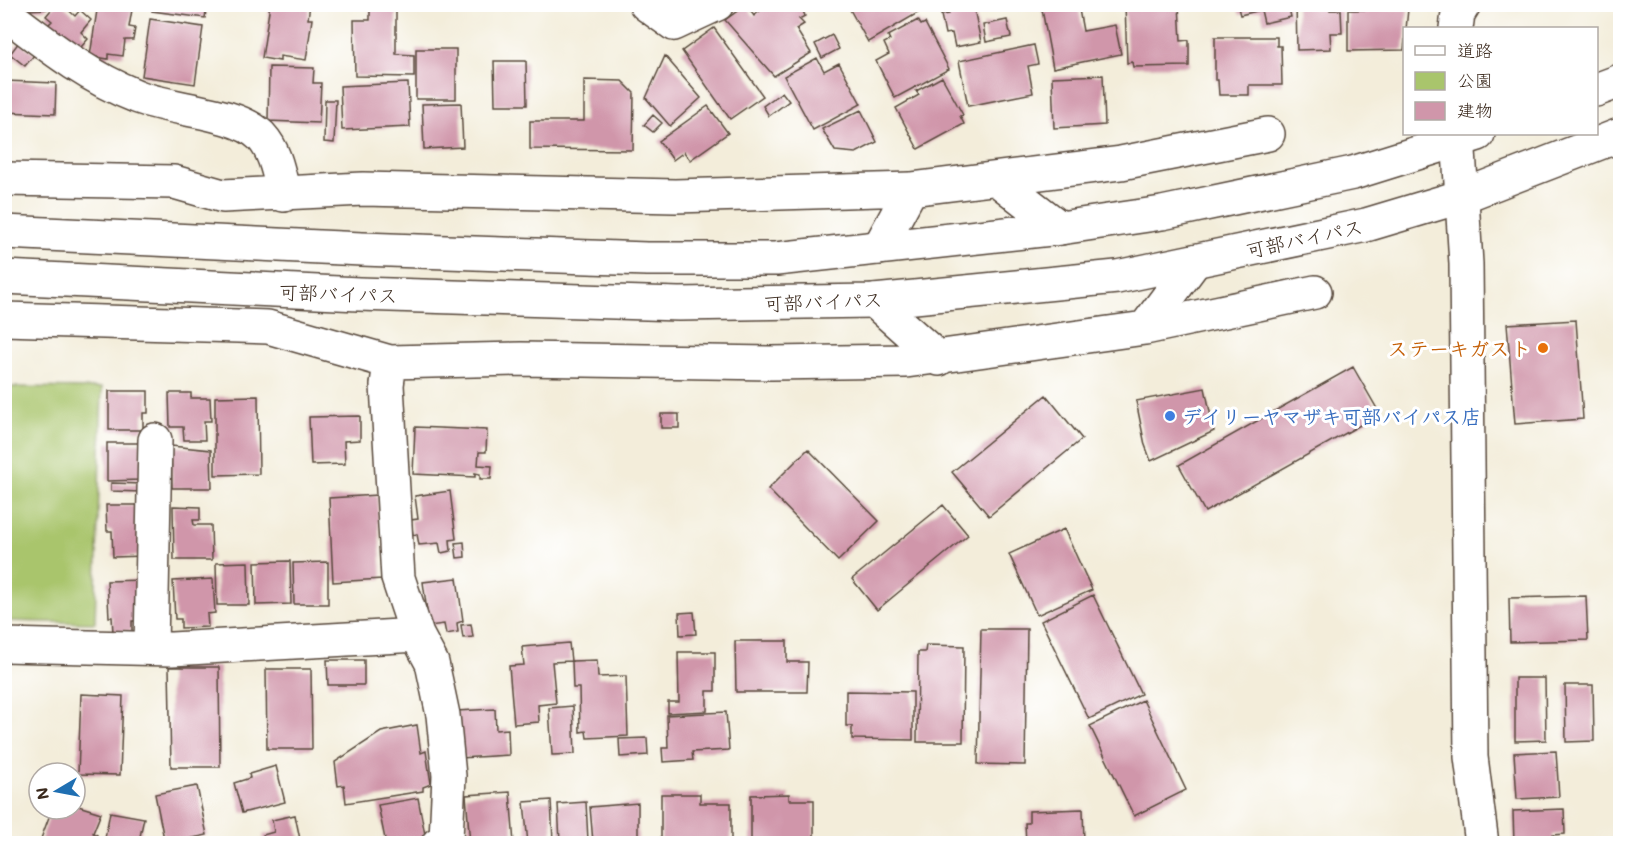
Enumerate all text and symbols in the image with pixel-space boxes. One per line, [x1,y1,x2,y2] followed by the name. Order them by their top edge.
[1403,27,1598,135] legend
[1457,38,1493,62] text: 道路
[1457,68,1493,92] text: 公園
[1457,98,1493,122] text: 建物
[1243,213,1365,263] street label: 可部バイパス
[278,278,398,308] street label: 可部バイパス
[763,286,883,316] street label: 可部バイパス
[1388,335,1531,361] place label: ステーキガスト
[1536,341,1550,355] marker: ステーキガスト
[1182,403,1481,429] place label: デイリーヤマザキ可部バイパス店
[1163,409,1177,423] marker: デイリーヤマザキ可部バイパス店
[27,761,87,821] north arrow
[30,786,53,802] text: N

